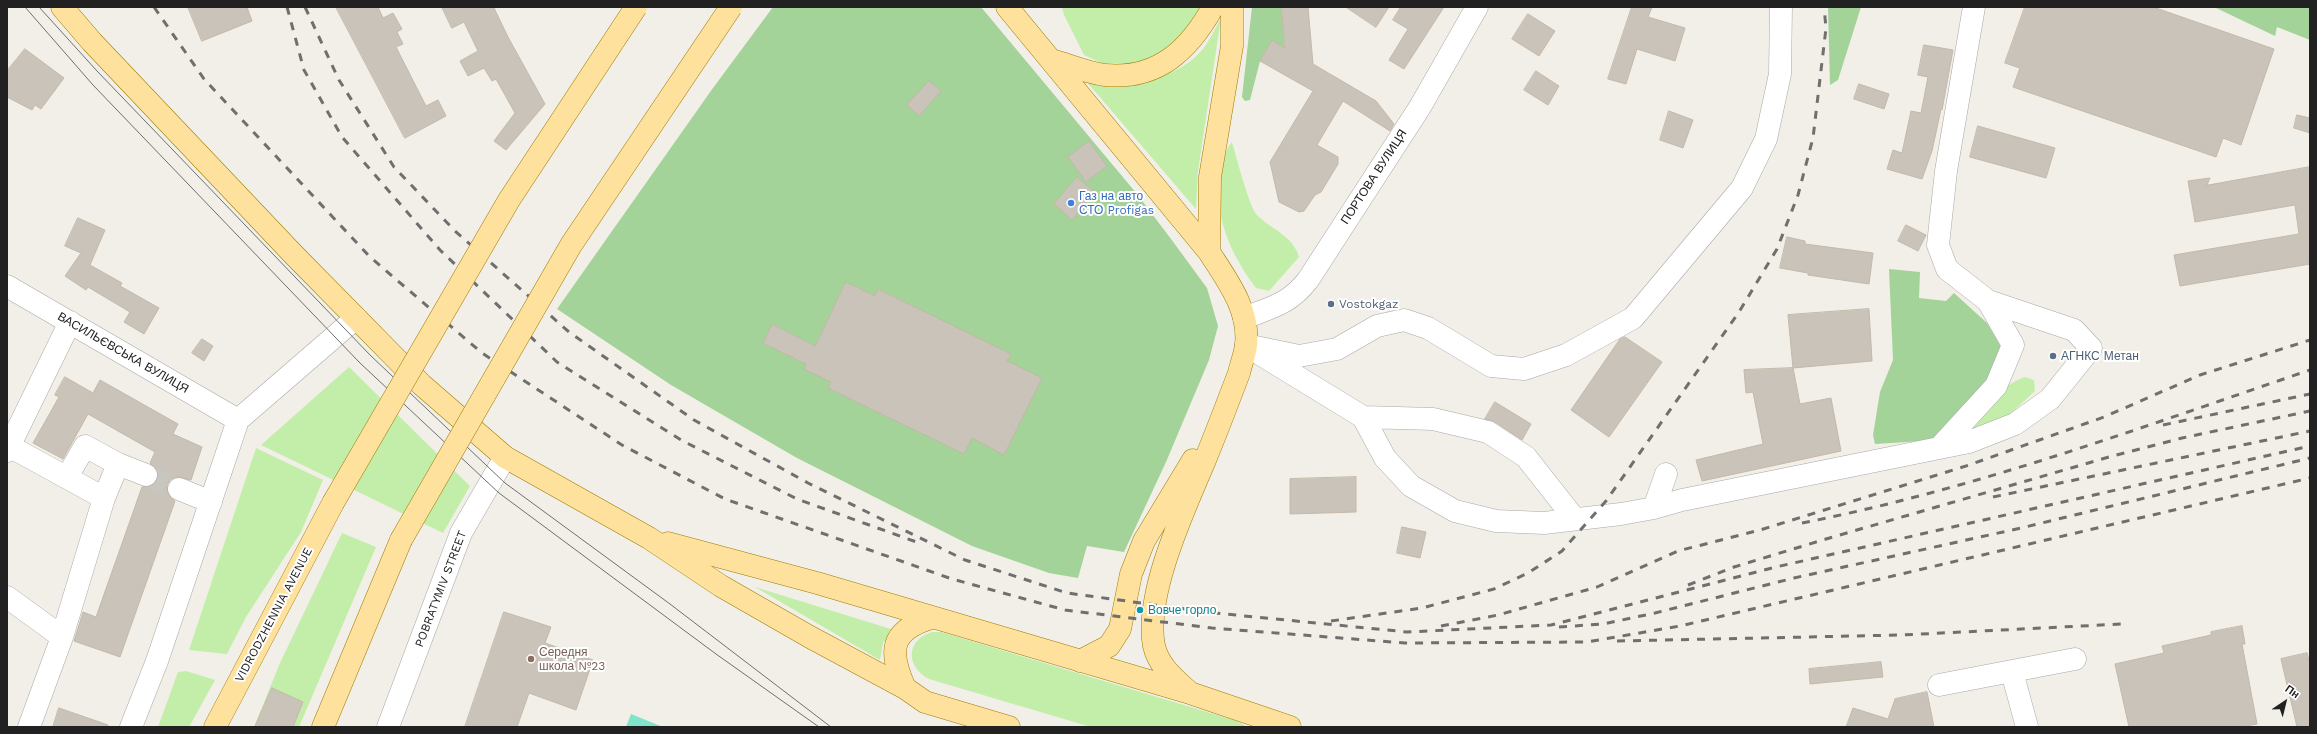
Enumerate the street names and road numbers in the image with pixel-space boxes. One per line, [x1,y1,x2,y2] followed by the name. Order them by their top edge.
[1338,127,1410,227] street label: ПОРТОВА ВУЛИЦЯ
[55,309,191,397] street label: ВАСИЛЬЄВСЬКА ВУЛИЦЯ
[412,529,470,649] street label: POBRATYMIV STREET
[232,545,316,685] street label: VIDRODZHENNIA AVENUE

